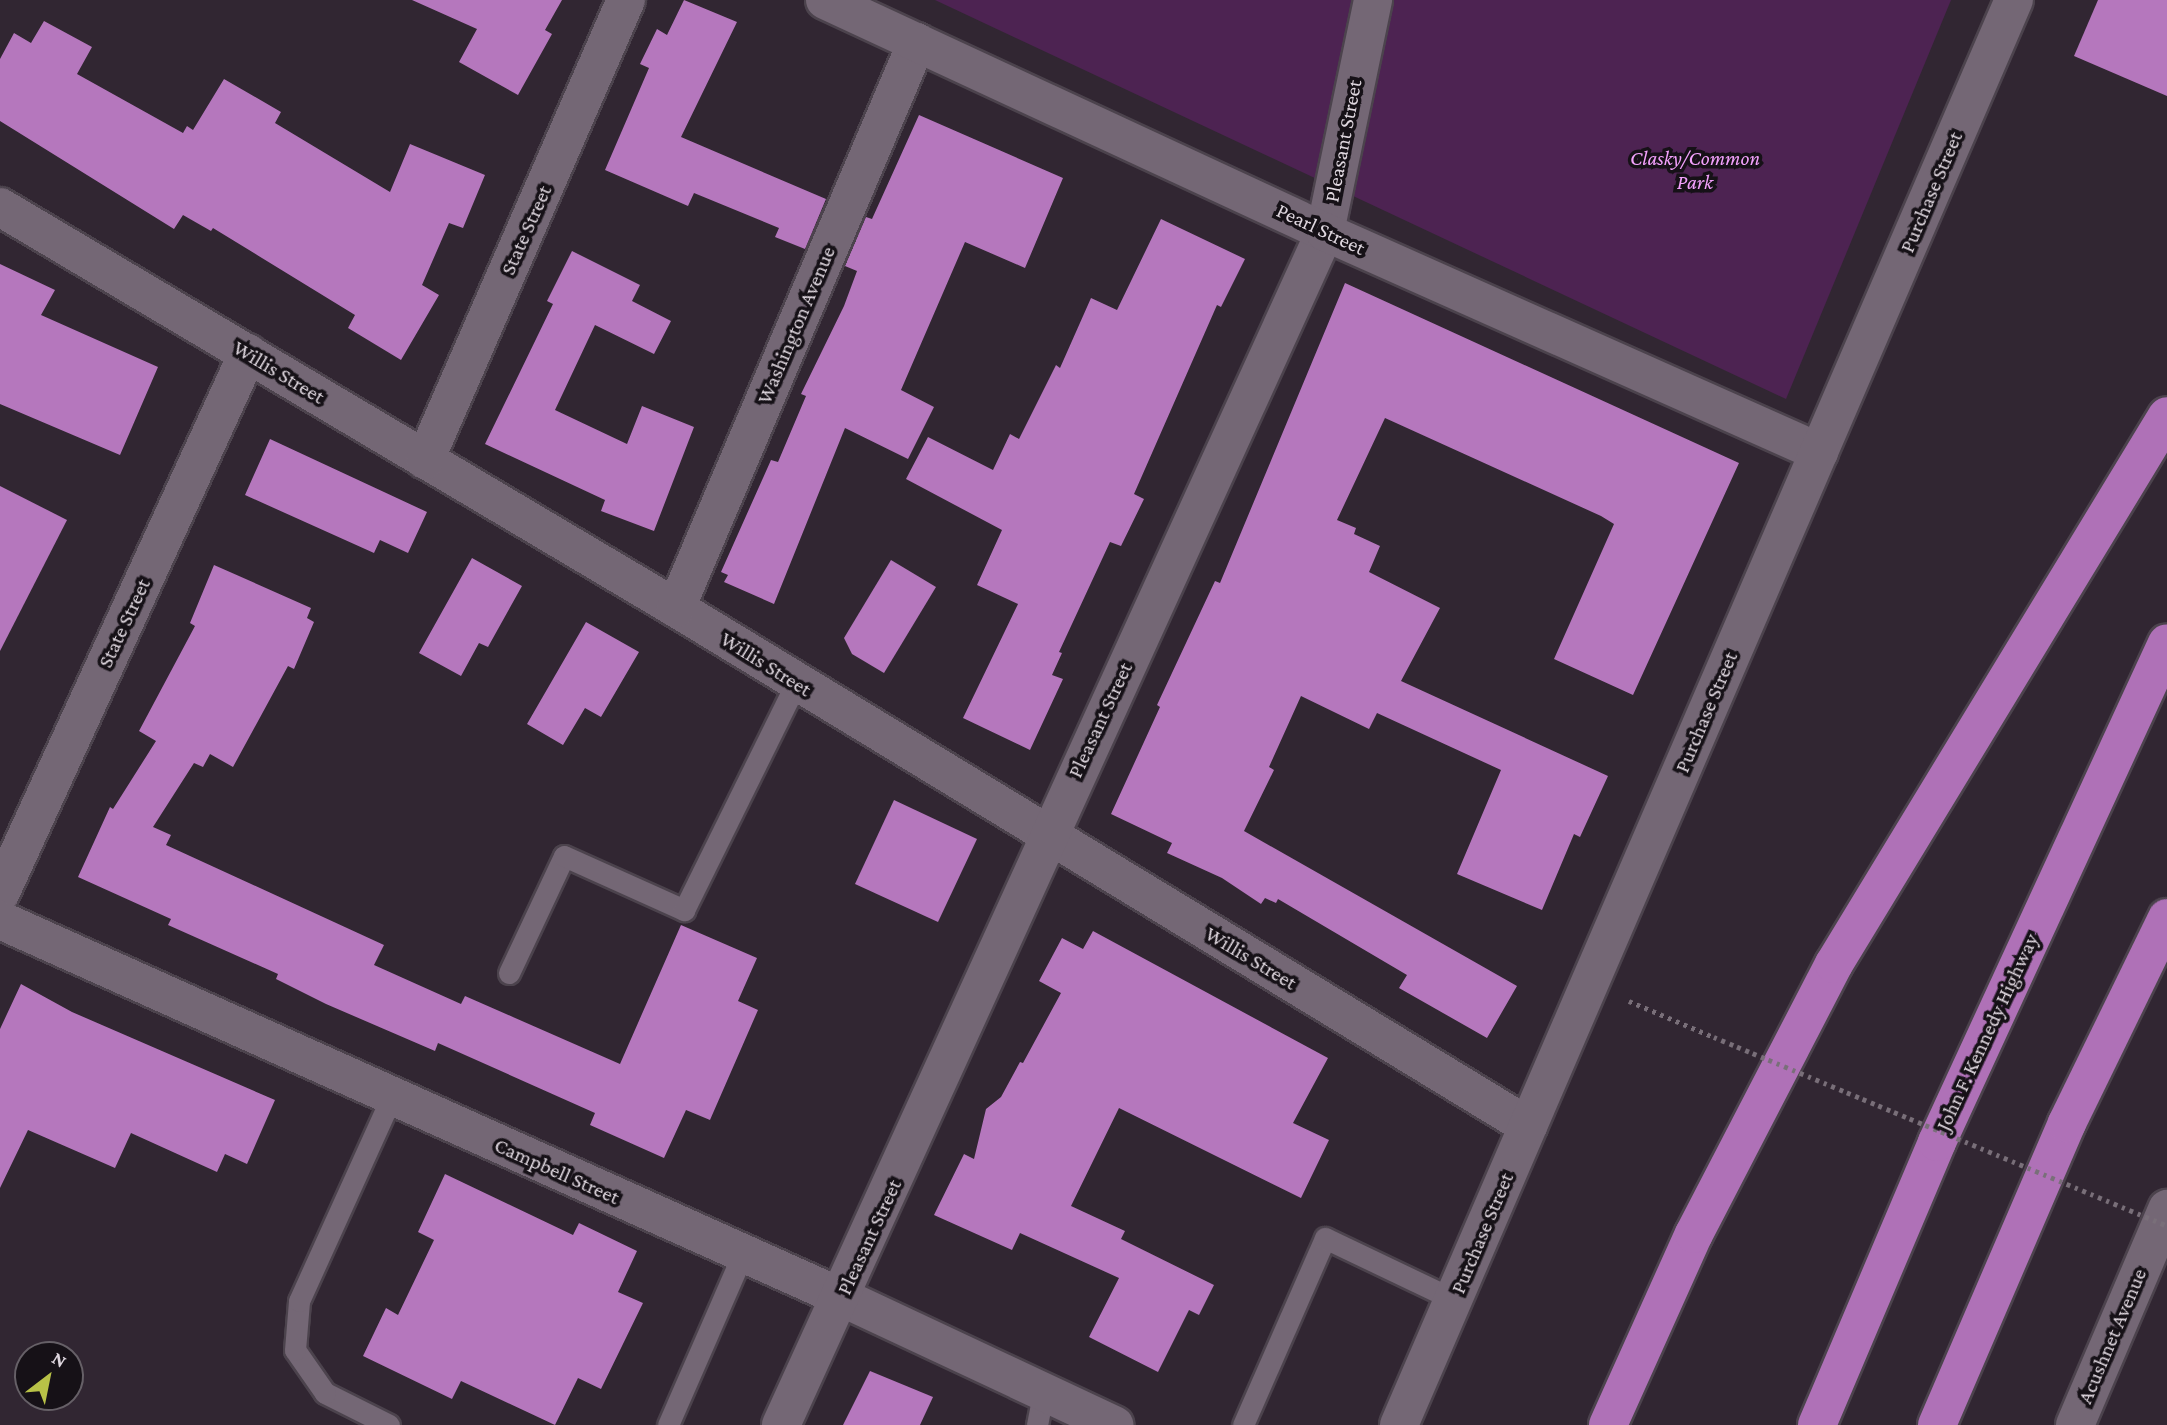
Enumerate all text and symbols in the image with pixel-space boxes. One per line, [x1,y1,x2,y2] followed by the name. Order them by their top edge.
[1319,78,1367,204] street label: Pleasant Street
[1894,128,1968,256] street label: Purchase Street
[1630,145,1760,195] park label: Clasky/Common Park
[495,181,557,279] street label: State Street
[1273,197,1369,261] street label: Pearl Street
[751,242,841,408] street label: Washington Avenue
[229,335,329,409] street label: Willis Street
[92,574,156,672] street label: State Street
[716,626,816,702] street label: Willis Street
[1669,648,1743,776] street label: Purchase Street
[1062,658,1138,782] street label: Pleasant Street
[1201,921,1301,995] street label: Willis Street
[1930,929,2044,1135] street label: John F. Kennedy Highway
[491,1132,623,1210] street label: Campbell Street
[1445,1169,1519,1297] street label: Purchase Street
[831,1175,907,1299] street label: Pleasant Street
[2072,1265,2152,1407] street label: Acushnet Avenue
[14,1341,84,1411] north arrow
[48,1347,70,1372] text: N

